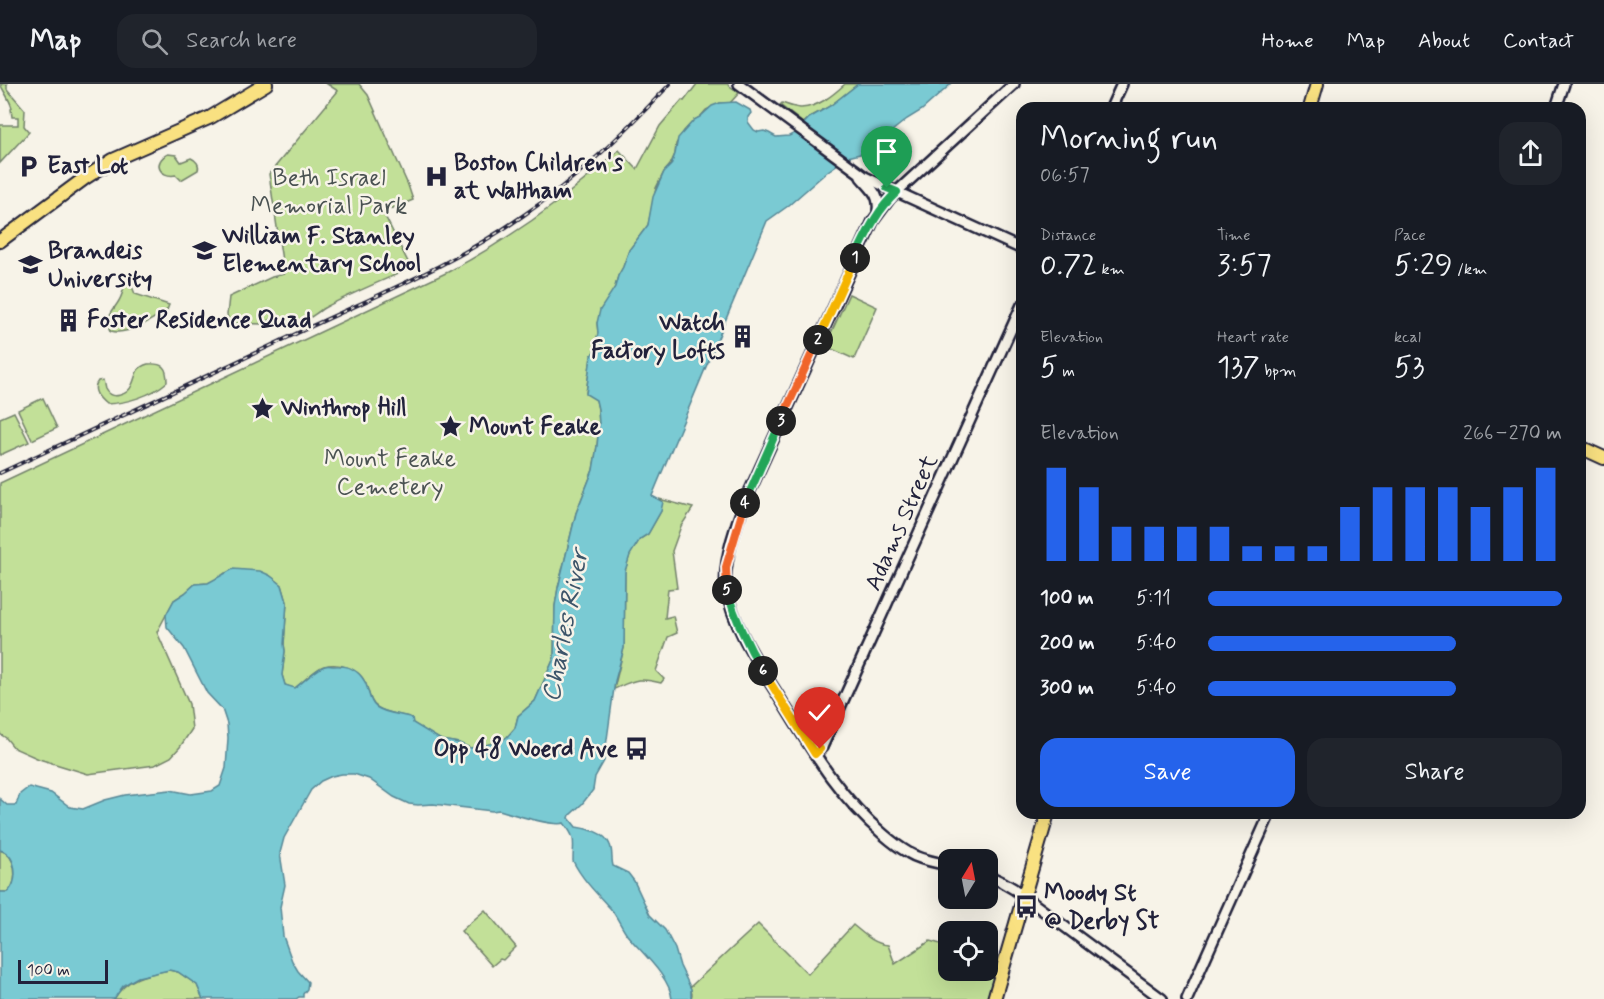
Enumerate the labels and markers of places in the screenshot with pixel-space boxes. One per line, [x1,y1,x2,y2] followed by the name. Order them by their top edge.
[861,126,912,188] pin
[454,148,624,207] place label: Boston Children's at Waltham
[47,151,128,182] place label: East Lot
[16,153,42,179] parking icon: East Lot
[423,164,449,190] hospital icon: Boston Children's at Waltham
[221,221,422,280] place label: William F. Stanley Elementary School
[48,236,152,295] place label: Brandeis University
[191,237,217,263] school or university icon: William F. Stanley Elementary School
[840,243,870,273] pin: 1
[17,252,43,278] school or university icon: Brandeis University
[87,305,311,336] place label: Foster Residence Quad
[56,307,82,333] building icon: Foster Residence Quad
[591,308,726,367] place label: Watch Factory Lofts
[730,324,756,350] building icon: Watch Factory Lofts
[803,325,833,355] pin: 2
[280,393,407,424] place label: Winthrop Hill
[250,395,276,421] place icon: Winthrop Hill
[766,406,796,436] pin: 3
[469,412,602,443] place label: Mount Feake
[438,414,464,440] place icon: Mount Feake
[730,488,760,518] pin: 4
[712,575,742,605] pin: 5
[748,656,778,686] pin: 6
[794,687,845,749] pin
[433,734,618,765] place label: Opp 48 Woerd Ave
[623,736,649,762] bus stop icon: Opp 48 Woerd Ave
[1044,878,1160,937] place label: Moody St @ Derby St
[1013,894,1039,920] bus stop icon: Moody St @ Derby St

